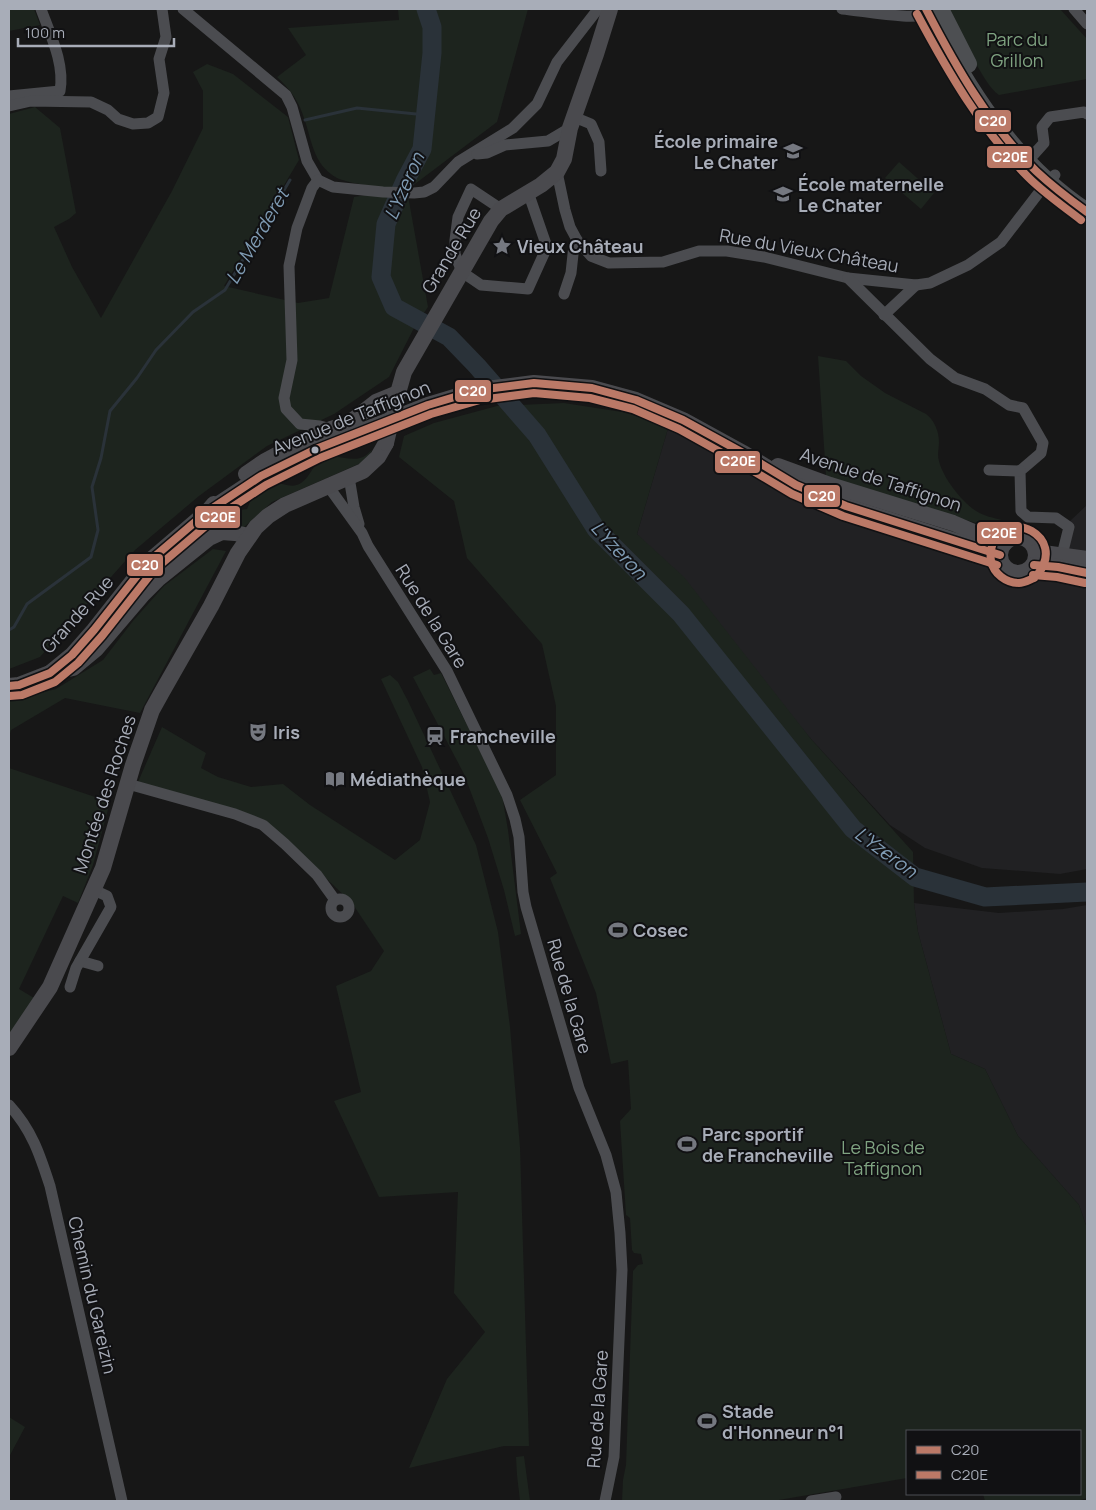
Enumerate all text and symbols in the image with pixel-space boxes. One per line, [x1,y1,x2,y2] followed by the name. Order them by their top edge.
[18,15,174,47] scale bar
[25,22,65,43] text: 100 m
[986,27,1048,72] park label: Parc du Grillon
[974,109,1012,133] line badge: C20
[979,111,1007,130] text: C20
[654,129,778,174] place label: École primaire Le Chater
[782,140,804,162] school or university icon: École primaire Le Chater
[986,145,1033,169] line badge: C20E
[992,147,1028,166] text: C20E
[378,148,431,224] water label: L'Yzeron
[798,172,944,217] place label: École maternelle Le Chater
[219,181,296,288] water label: Le Merderet
[772,183,794,205] school or university icon: École maternelle Le Chater
[416,202,486,298] street label: Grande Rue
[718,222,900,278] street label: Rue du Vieux Château
[517,234,643,258] place label: Vieux Château
[491,235,513,257] place icon: Vieux Château
[268,374,434,460] street label: Avenue de Taffignon
[454,379,492,403] line badge: C20
[459,381,487,400] text: C20
[797,442,965,516] street label: Avenue de Taffignon
[310,445,320,455] unlabelled marker
[714,450,761,474] line badge: C20E
[720,451,756,470] text: C20E
[803,484,841,508] line badge: C20
[808,486,836,505] text: C20
[194,505,241,529] line badge: C20E
[200,507,236,526] text: C20E
[585,515,653,585] water label: L'Yzeron
[976,521,1023,545] line badge: C20E
[981,523,1017,542] text: C20E
[126,553,164,577] line badge: C20
[131,555,159,574] text: C20
[390,559,474,673] street label: Rue de la Gare
[36,570,118,658] street label: Grande Rue
[67,712,141,876] street label: Montée des Roches
[273,720,300,744] place label: Iris
[247,721,269,743] theatre icon: Iris
[450,724,556,748] place label: Francheville
[424,725,446,747] station icon: Francheville
[350,767,466,791] place label: Médiathèque
[324,768,346,790] library icon: Médiathèque
[850,821,923,884] water label: L'Yzeron
[633,918,688,942] place label: Cosec
[607,919,629,941] sports icon: Cosec
[542,936,598,1056] street label: Rue de la Gare
[702,1122,834,1167] place label: Parc sportif de Francheville
[676,1133,698,1155] sports icon: Parc sportif de Francheville
[841,1135,925,1180] park label: Le Bois de Taffignon
[63,1214,123,1376] street label: Chemin du Gareizin
[581,1349,613,1469] street label: Rue de la Gare
[722,1399,844,1444] place label: Stade d'Honneur n°1
[696,1410,718,1432] sports icon: Stade d'Honneur n°1
[906,1430,1081,1495] legend
[951,1439,979,1460] text: C20
[951,1464,988,1485] text: C20E

